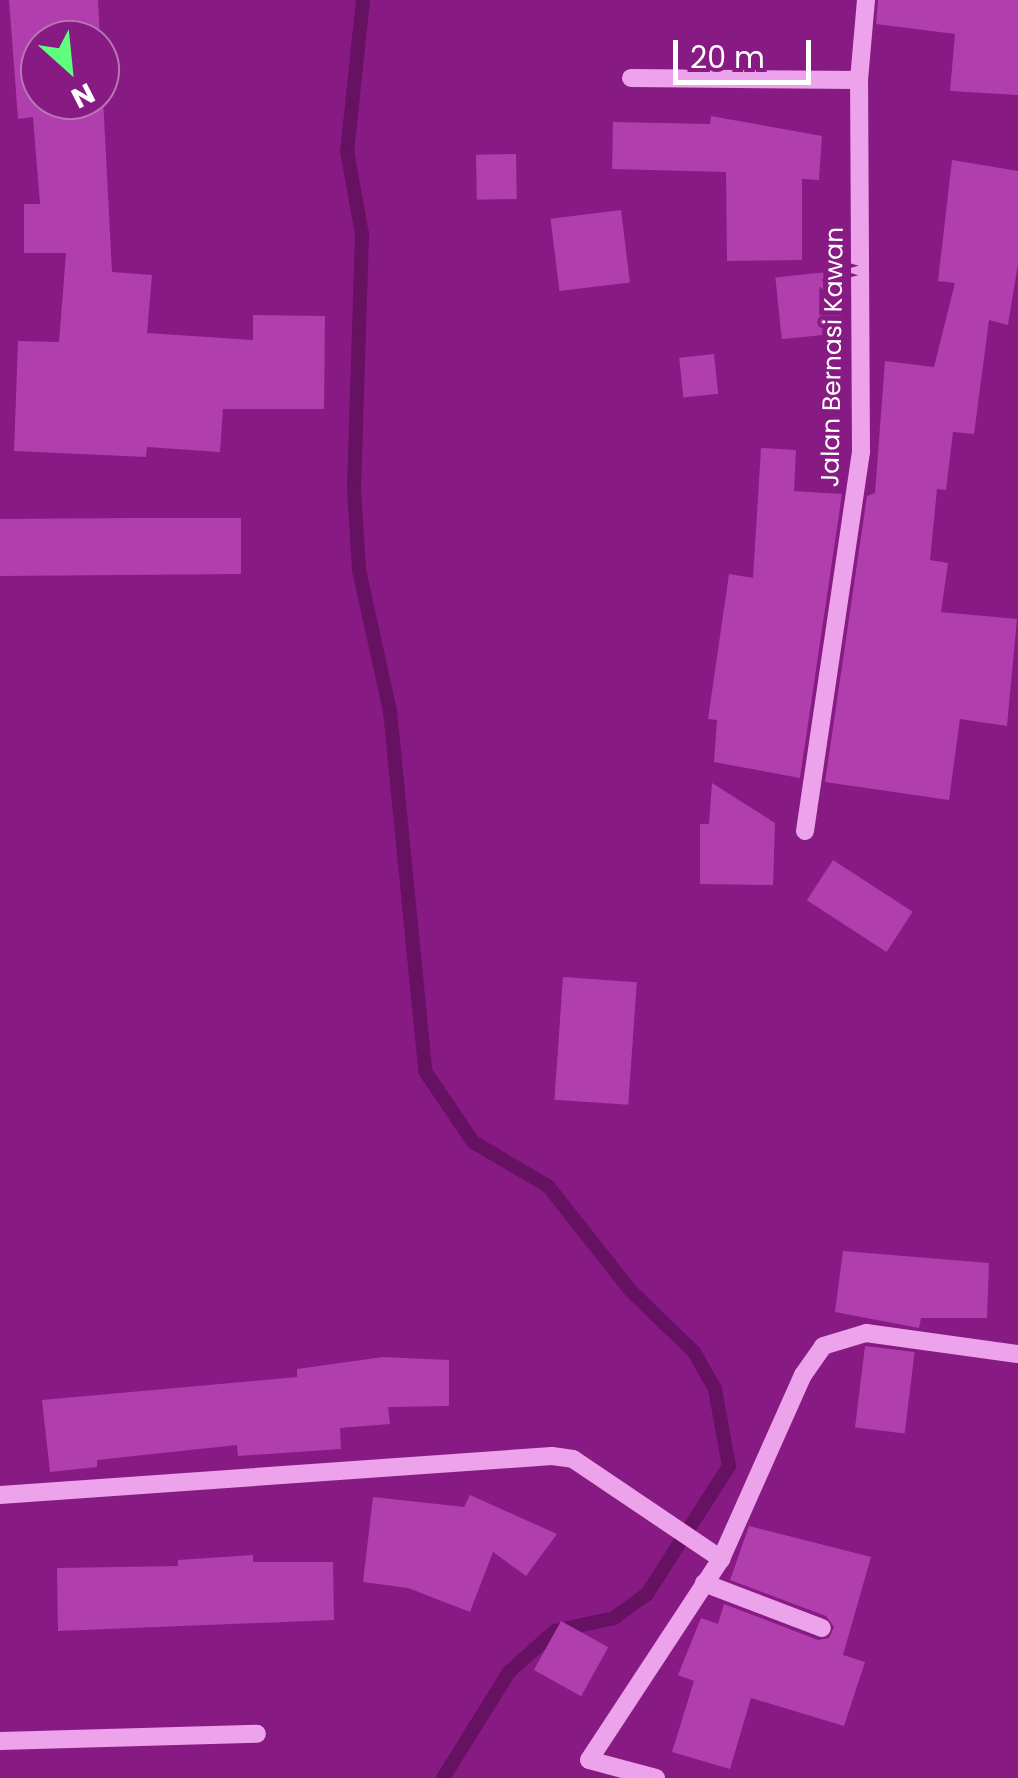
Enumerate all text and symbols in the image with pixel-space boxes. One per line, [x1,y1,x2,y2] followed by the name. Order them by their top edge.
[20,20,120,120] north arrow
[678,20,816,82] scale bar
[690,36,765,79] text: 20 m
[65,73,101,118] text: N
[816,227,850,487] street label: Jalan Bernasi Kawan

